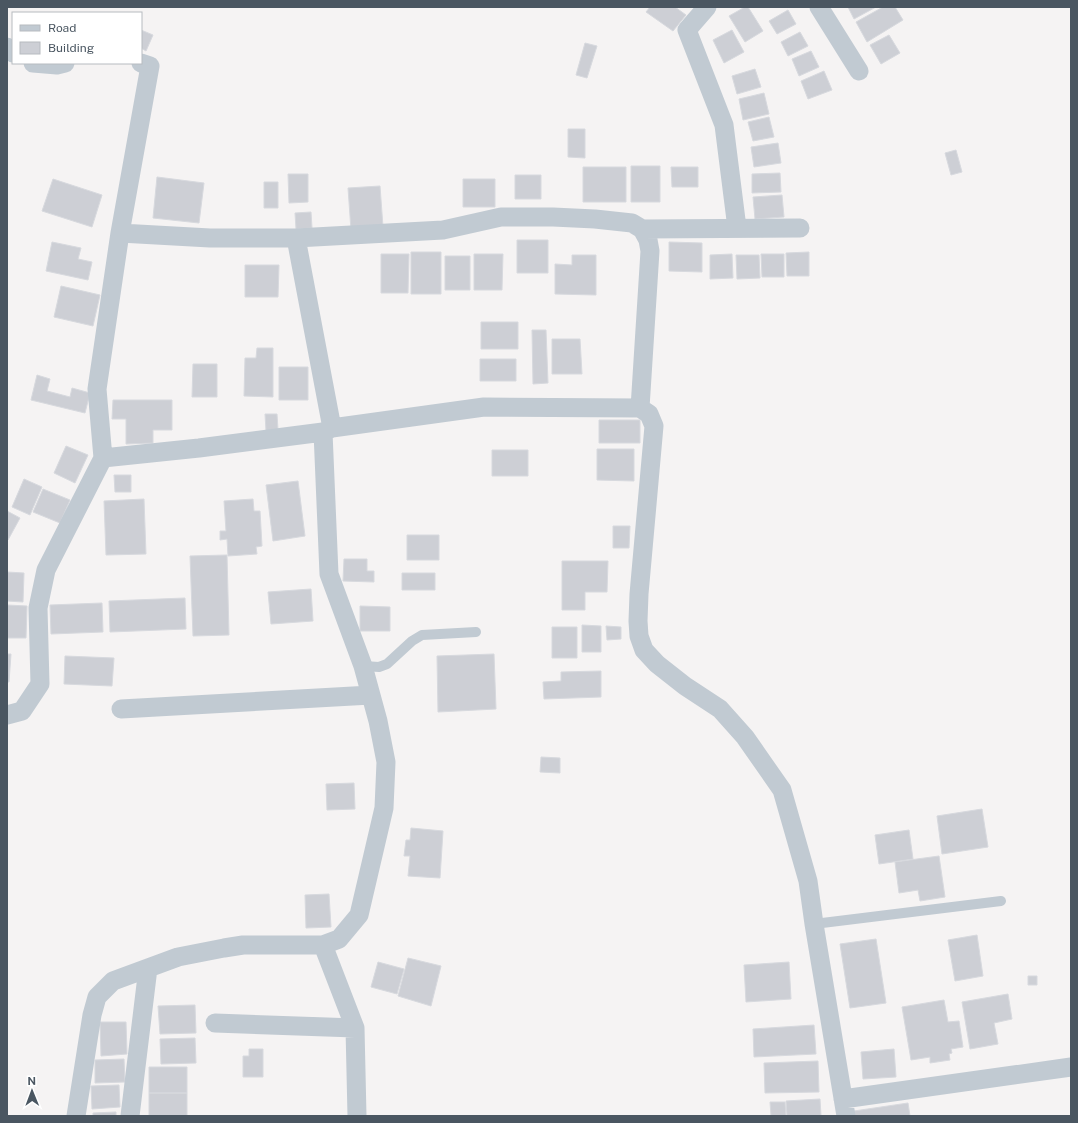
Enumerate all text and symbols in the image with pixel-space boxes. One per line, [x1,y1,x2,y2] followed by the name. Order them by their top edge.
[12,12,142,64] legend
[48,21,76,35] text: Road
[48,41,94,55] text: Building
[12,1071,52,1111] north arrow
[27,1075,36,1087] text: N

